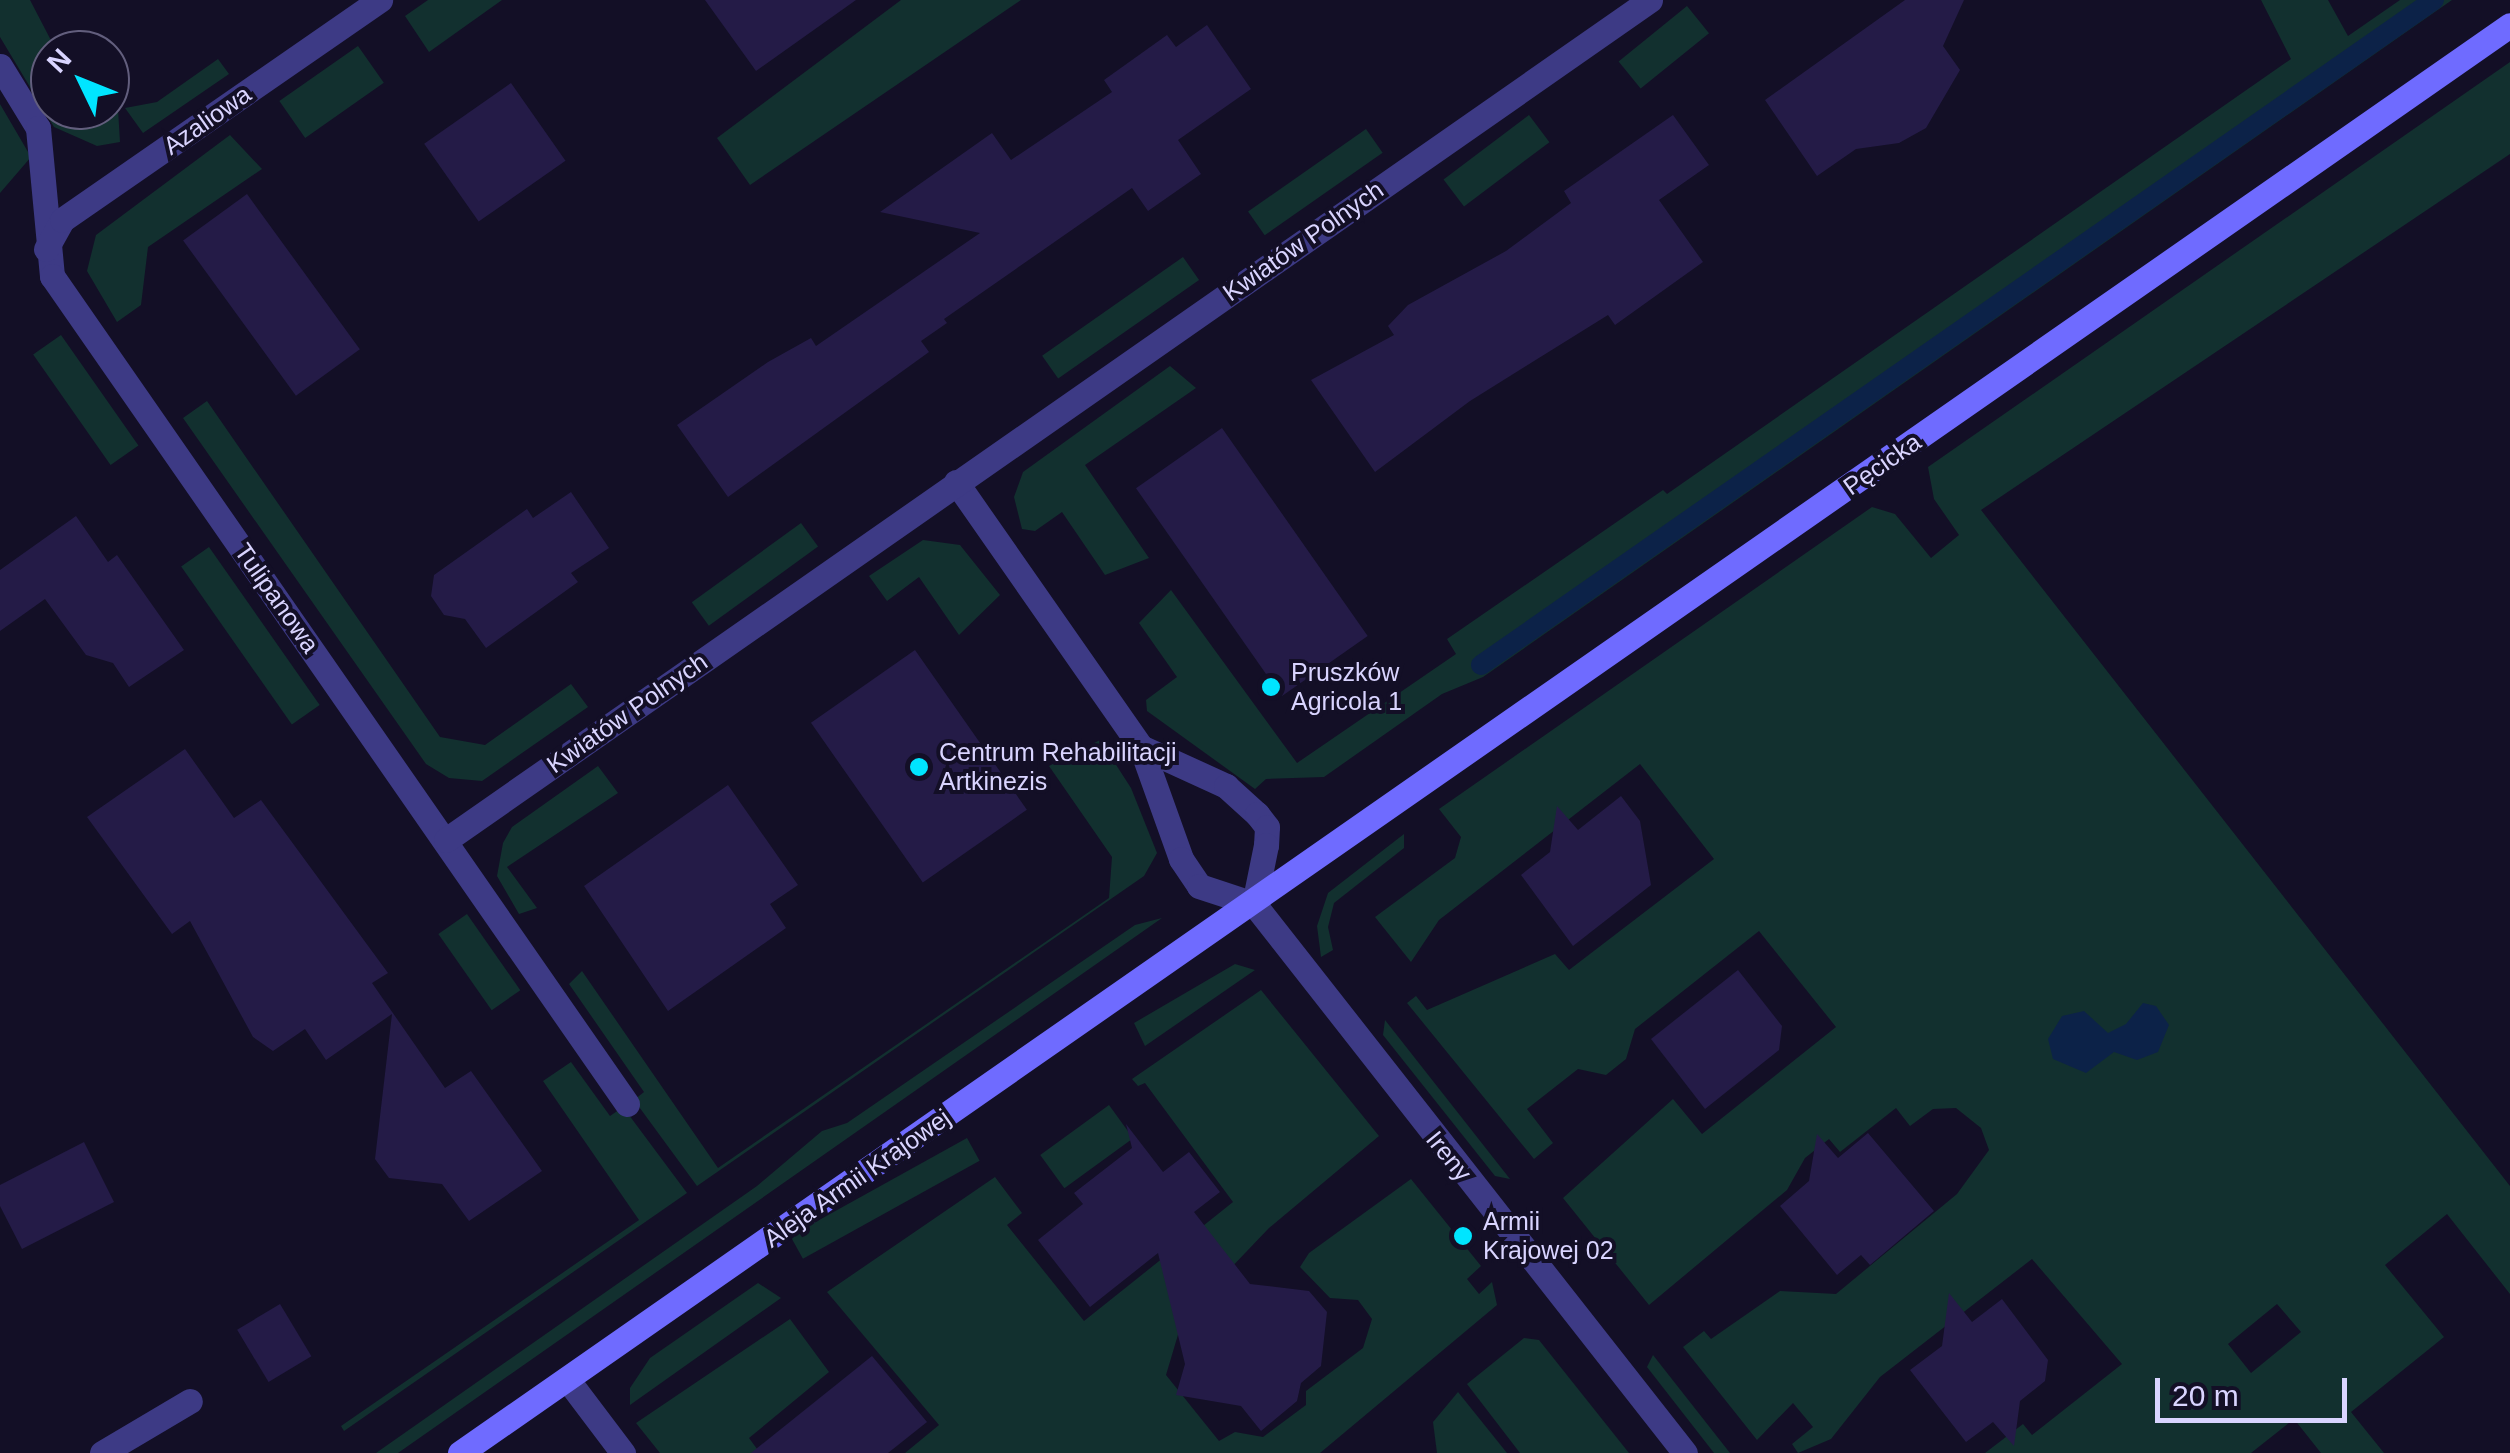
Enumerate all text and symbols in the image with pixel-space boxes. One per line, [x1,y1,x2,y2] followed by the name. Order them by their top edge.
[30,30,130,130] north arrow
[41,43,77,79] text: N
[157,79,257,161] street label: Azaliowa
[1217,175,1389,307] street label: Kwiatów Polnych
[1838,427,1926,501] street label: Pęcicka
[228,537,326,659] street label: Tulipanowa
[541,647,713,779] street label: Kwiatów Polnych
[1291,658,1402,717] place label: Pruszków Agricola 1
[1260,676,1282,698] marker: Pruszków Agricola 1
[939,738,1177,797] place label: Centrum Rehabilitacji Artkinezis
[908,756,930,778] marker: Centrum Rehabilitacji Artkinezis
[757,1102,957,1254] street label: Aleja Armii Krajowej
[1420,1125,1478,1187] street label: Ireny
[1483,1207,1614,1266] place label: Armii Krajowej 02
[1452,1225,1474,1247] marker: Armii Krajowej 02
[2160,1358,2352,1420] scale bar
[2172,1379,2239,1412] text: 20 m

